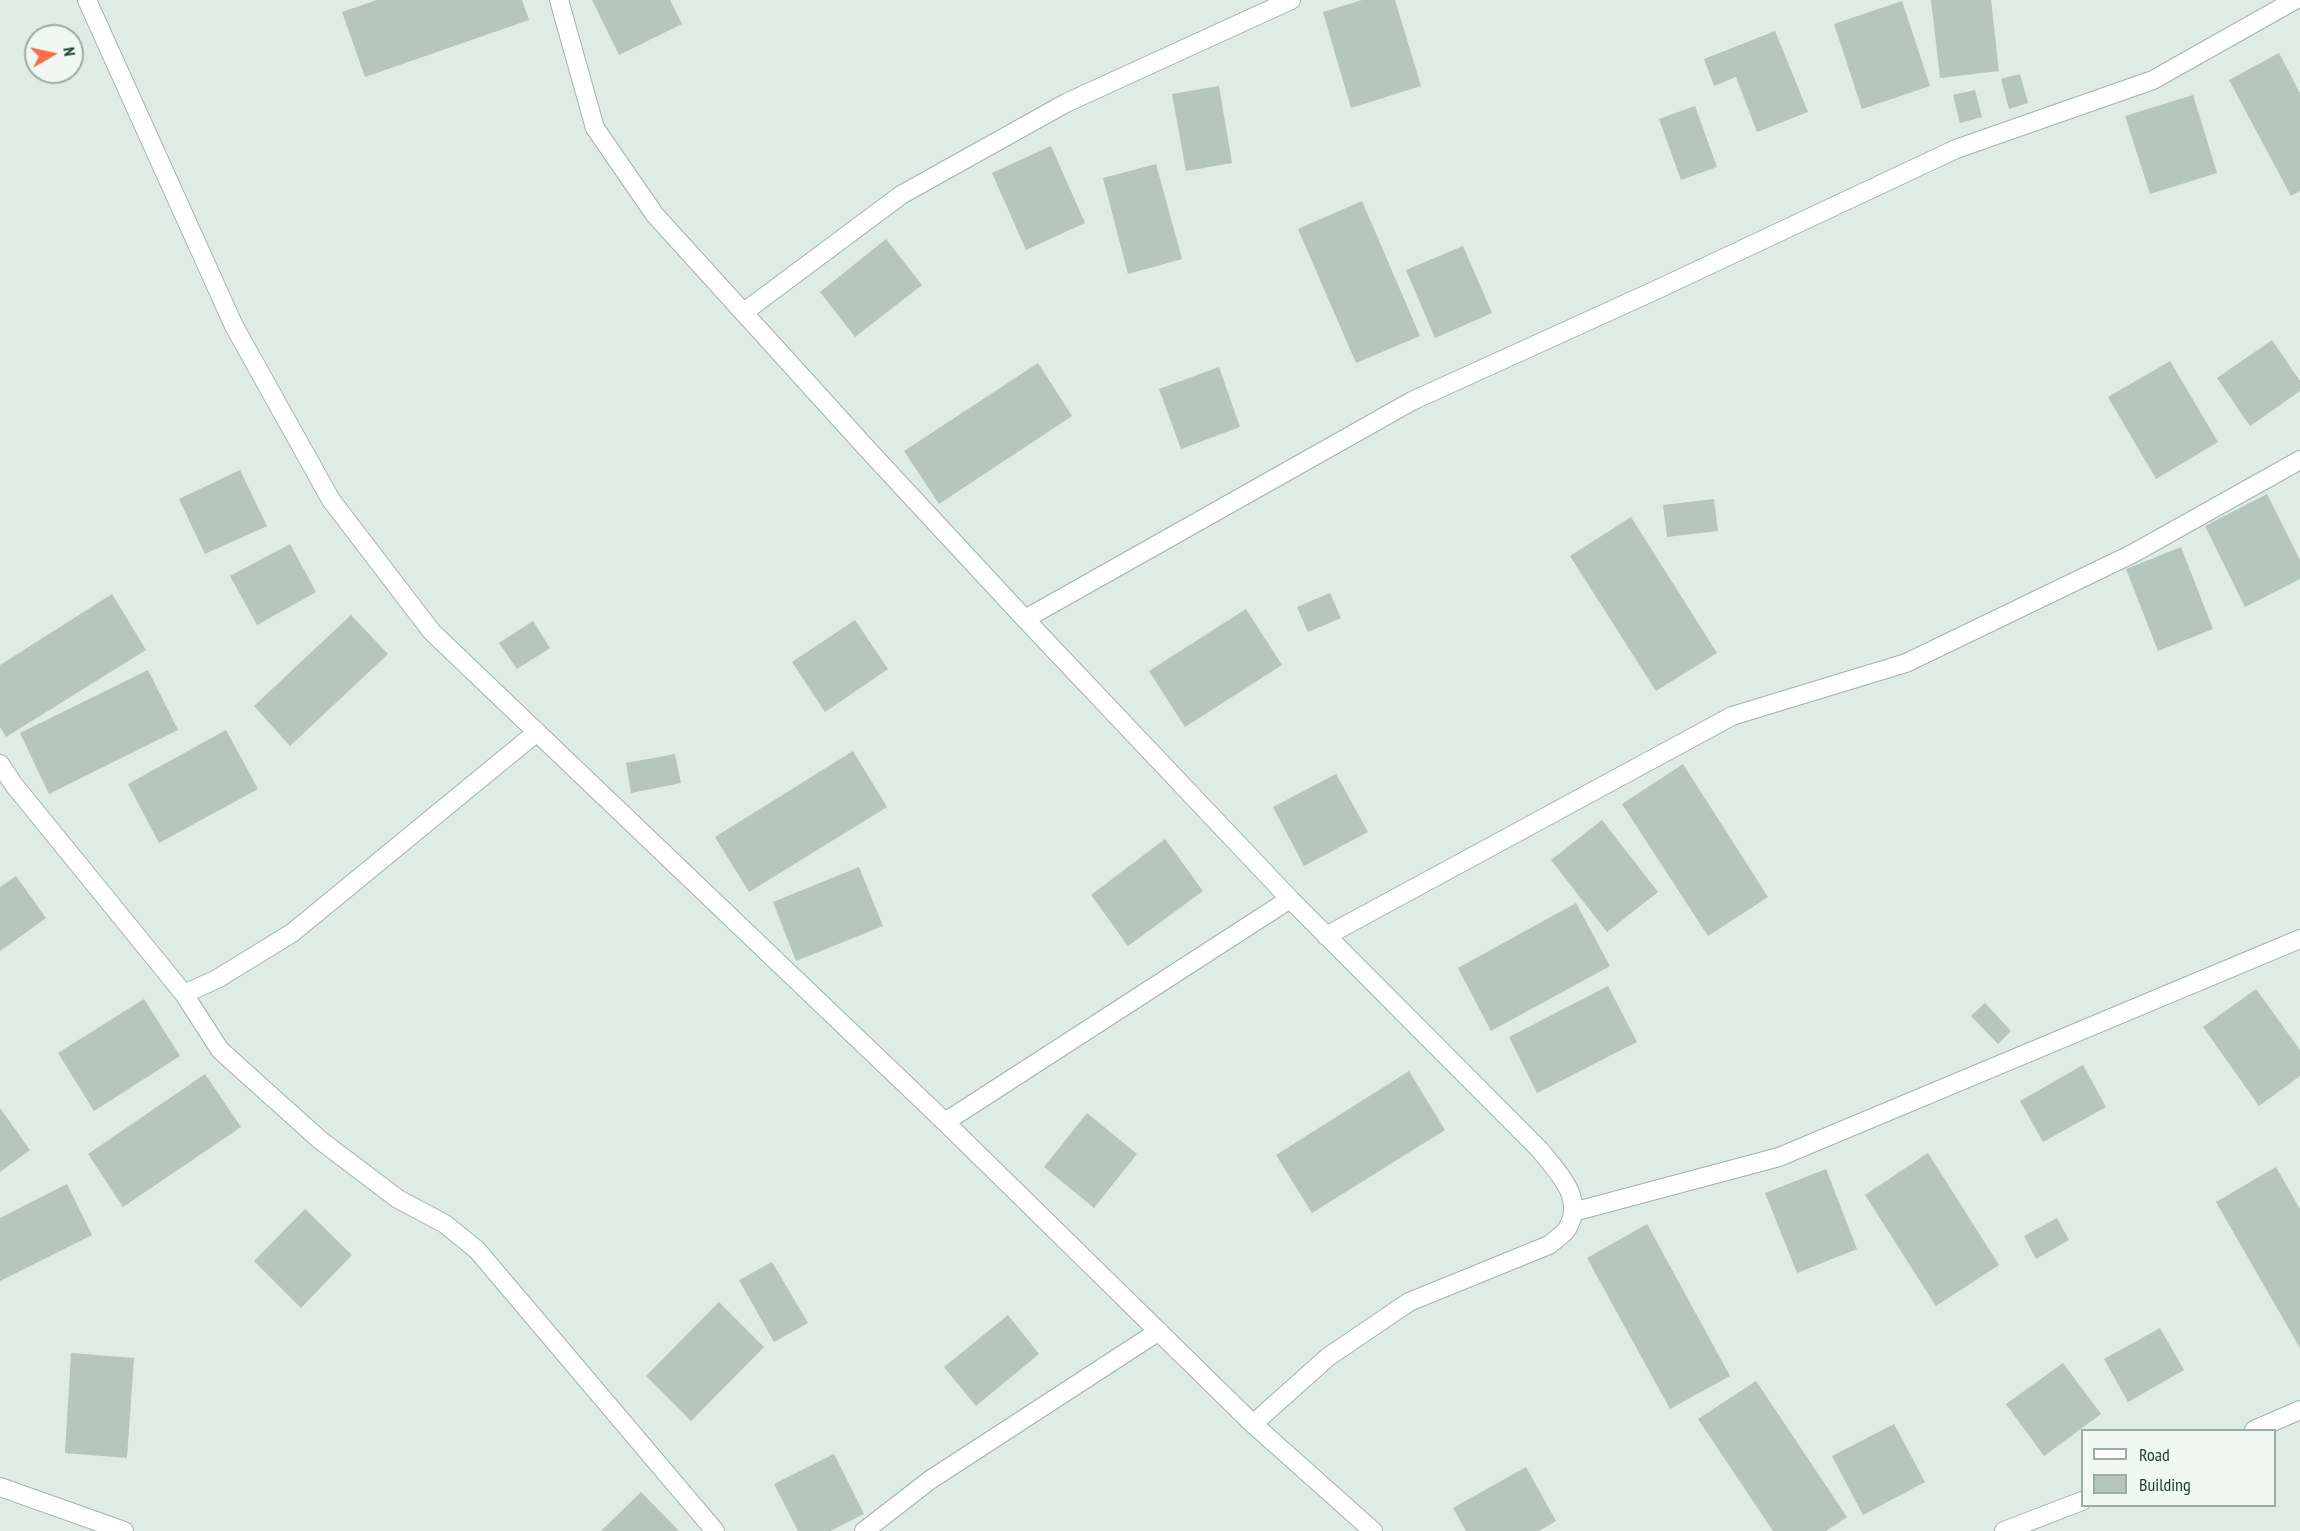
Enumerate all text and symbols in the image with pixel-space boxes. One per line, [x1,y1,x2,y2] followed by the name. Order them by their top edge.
[24,24,84,84] north arrow
[59,46,80,57] text: N
[2081,1429,2276,1507] legend
[2139,1443,2170,1466] text: Road
[2139,1473,2191,1496] text: Building

